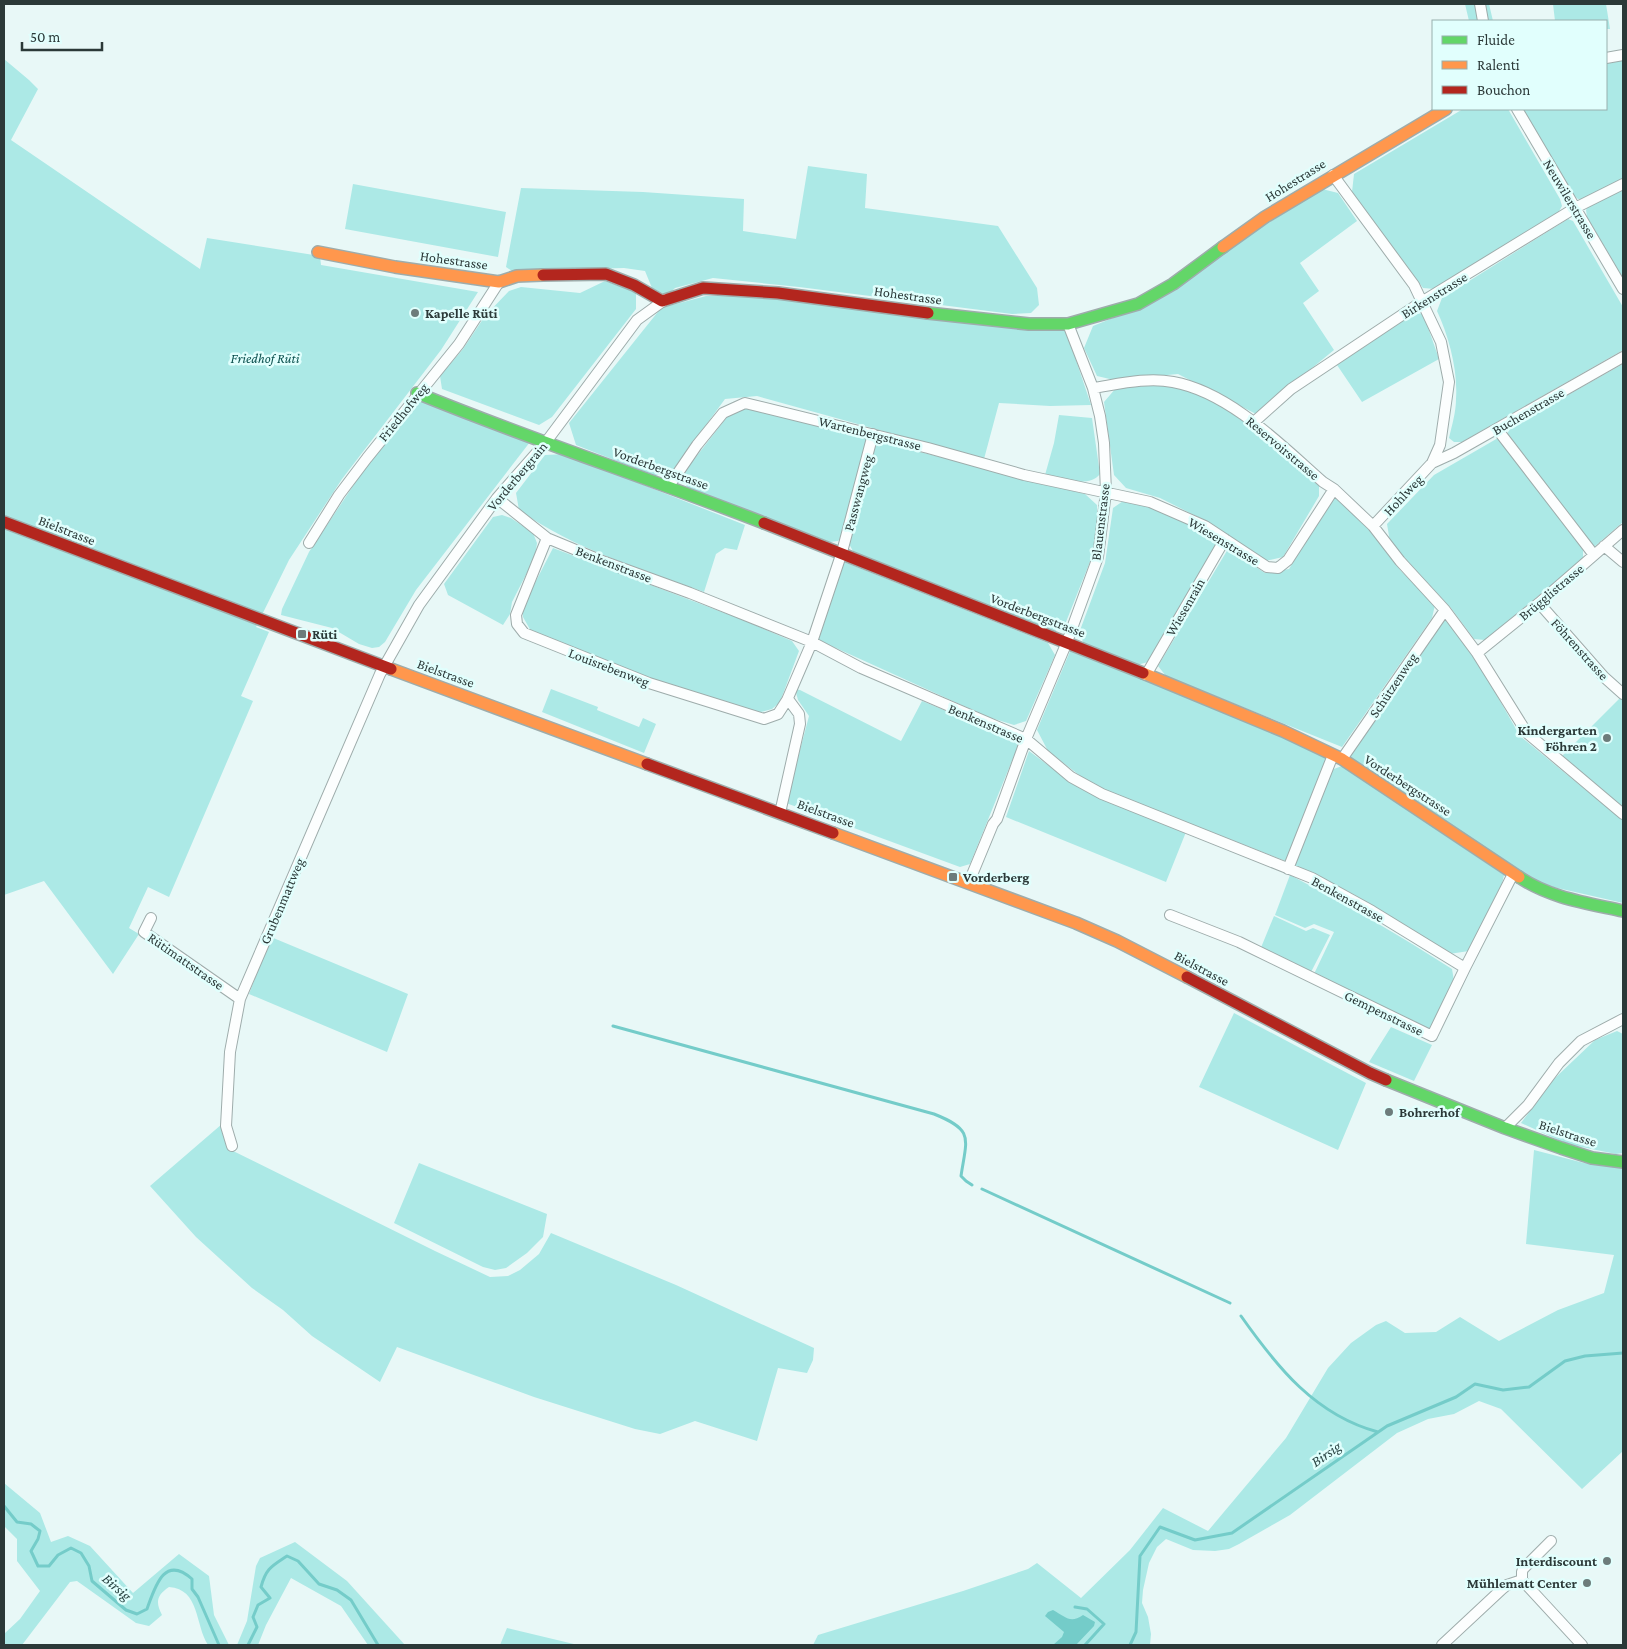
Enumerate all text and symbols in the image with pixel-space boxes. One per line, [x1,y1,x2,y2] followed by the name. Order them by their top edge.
[22,20,102,52] scale bar
[1432,20,1607,110] legend
[30,29,60,45] text: 50 m
[1477,32,1515,48] text: Fluide
[1477,57,1520,73] text: Ralenti
[1477,82,1530,98] text: Bouchon
[1262,155,1328,205] street label: Hohestrasse
[1540,156,1600,242] street label: Neuwilerstrasse
[419,247,489,273] street label: Hohestrasse
[1398,268,1470,322] street label: Birkenstrasse
[873,282,943,308] street label: Hohestrasse
[425,305,498,321] place label: Kapelle Rüti
[409,307,421,319] marker: Kapelle Rüti
[231,350,300,366] park label: Friedhof Rüti
[375,379,432,444] street label: Friedhofweg
[1489,384,1567,438] street label: Buchenstrasse
[817,413,923,453] street label: Wartenbergstrasse
[1243,413,1323,483] street label: Reservoirstrasse
[484,438,551,514] street label: Vorderbergrain
[611,443,711,493] street label: Vorderbergstrasse
[840,453,876,533] street label: Passwangweg
[1380,471,1426,519] street label: Hohlweg
[1087,483,1113,561] street label: Blauenstrasse
[36,512,98,548] street label: Bielstrasse
[1186,514,1262,568] street label: Wiesenstrasse
[574,542,654,586] street label: Benkenstrasse
[1515,560,1587,624] street label: Brügglistrasse
[1162,575,1208,639] street label: Wiesenrain
[988,589,1088,641] street label: Vorderbergstrasse
[1548,615,1612,683] street label: Föhrenstrasse
[312,626,337,642] place label: Rüti
[296,628,308,640] marker: Rüti
[566,644,652,690] street label: Louisrebenweg
[1366,649,1421,720] street label: Schützenweg
[415,655,477,691] street label: Bielstrasse
[946,700,1026,746] street label: Benkenstrasse
[1518,722,1597,754] place label: Kindergarten Föhren 2
[1601,732,1613,744] marker: Kindergarten Föhren 2
[1361,751,1455,819] street label: Vorderbergstrasse
[795,795,857,831] street label: Bielstrasse
[257,855,307,947] street label: Grubenmattweg
[962,869,1029,885] place label: Vorderberg
[947,871,959,883] marker: Vorderberg
[1309,873,1387,925] street label: Benkenstrasse
[145,929,227,993] street label: Rütimattstrasse
[1172,947,1232,989] street label: Bielstrasse
[1342,987,1426,1039] street label: Gempenstrasse
[1399,1104,1461,1120] place label: Bohrerhof
[1383,1106,1395,1118] marker: Bohrerhof
[1537,1116,1599,1150] street label: Bielstrasse
[1308,1438,1345,1471] water label: Birsig
[1516,1553,1598,1569] place label: Interdiscount
[1601,1555,1613,1567] marker: Interdiscount
[99,1570,135,1605] water label: Birsig
[1467,1575,1577,1591] place label: Mühlematt Center
[1581,1577,1593,1589] marker: Mühlematt Center

